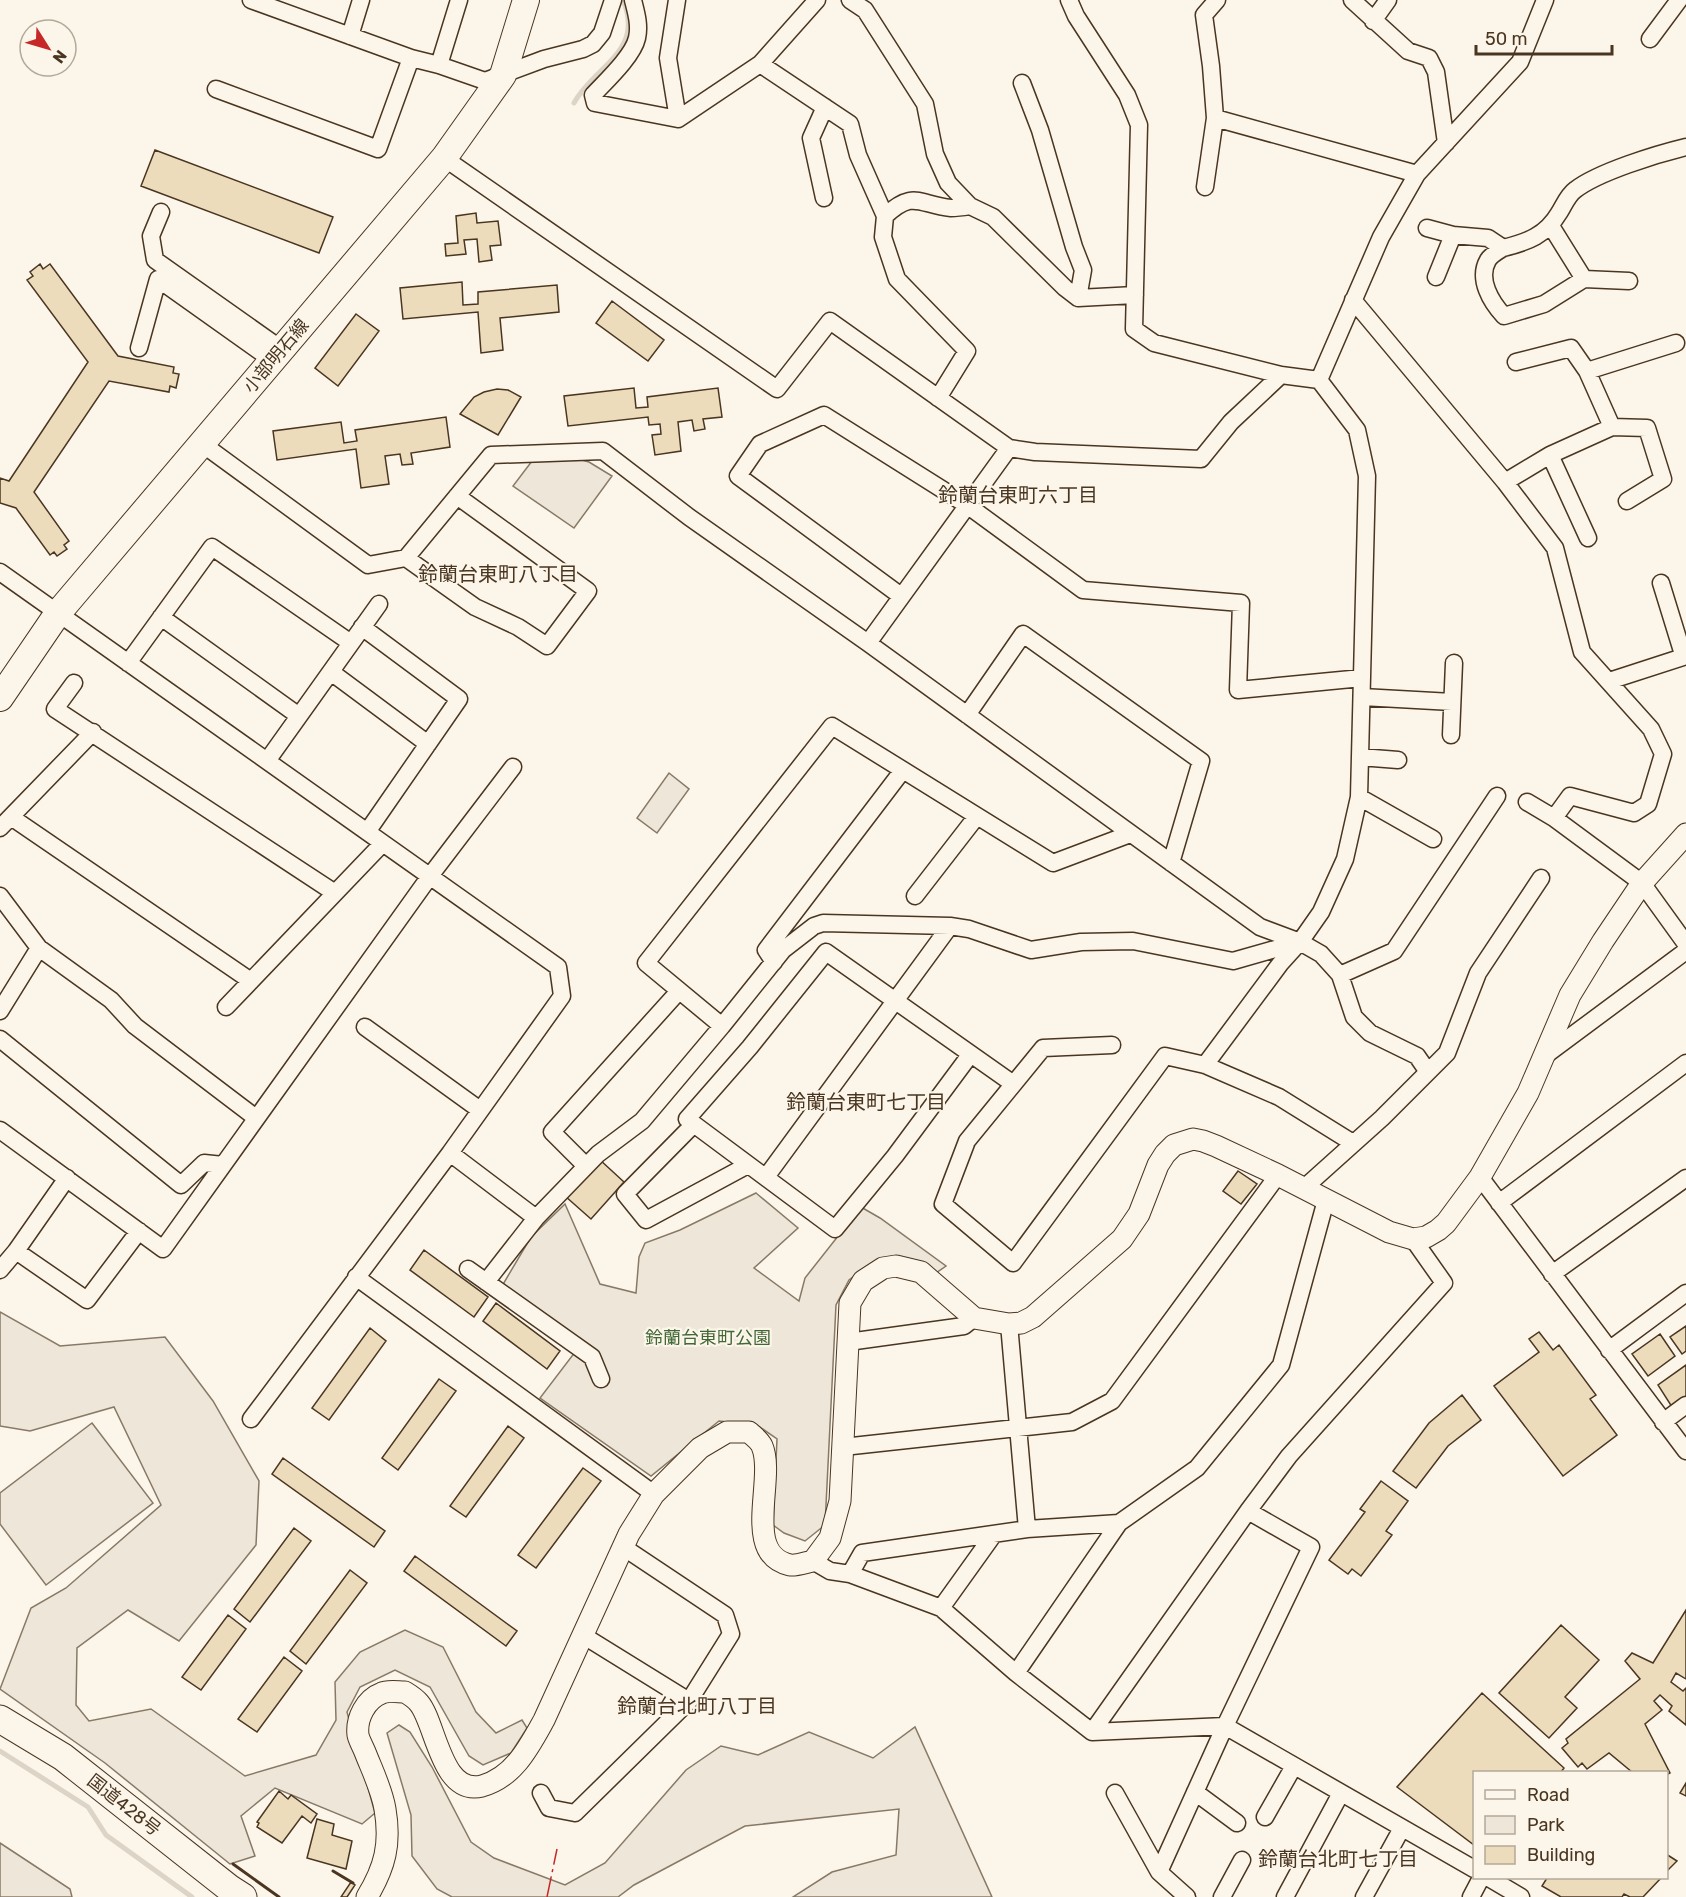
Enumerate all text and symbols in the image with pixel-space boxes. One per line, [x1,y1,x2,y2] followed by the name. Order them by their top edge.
[18,18,78,78] north arrow
[1476,18,1612,56] scale bar
[1485,28,1528,50] text: 50 m
[49,46,71,67] text: N
[239,314,313,398] street label: 小部明石線
[938,483,1098,507] district label: 鈴蘭台東町六丁目
[418,562,578,586] district label: 鈴蘭台東町八丁目
[786,1090,946,1114] district label: 鈴蘭台東町七丁目
[645,1327,771,1349] park label: 鈴蘭台東町公園
[617,1694,777,1718] district label: 鈴蘭台北町八丁目
[83,1769,165,1841] street label: 国道428号
[1473,1771,1668,1879] legend
[1527,1784,1570,1806] text: Road
[1527,1814,1565,1836] text: Park
[1527,1844,1595,1866] text: Building
[1258,1847,1418,1871] district label: 鈴蘭台北町七丁目

